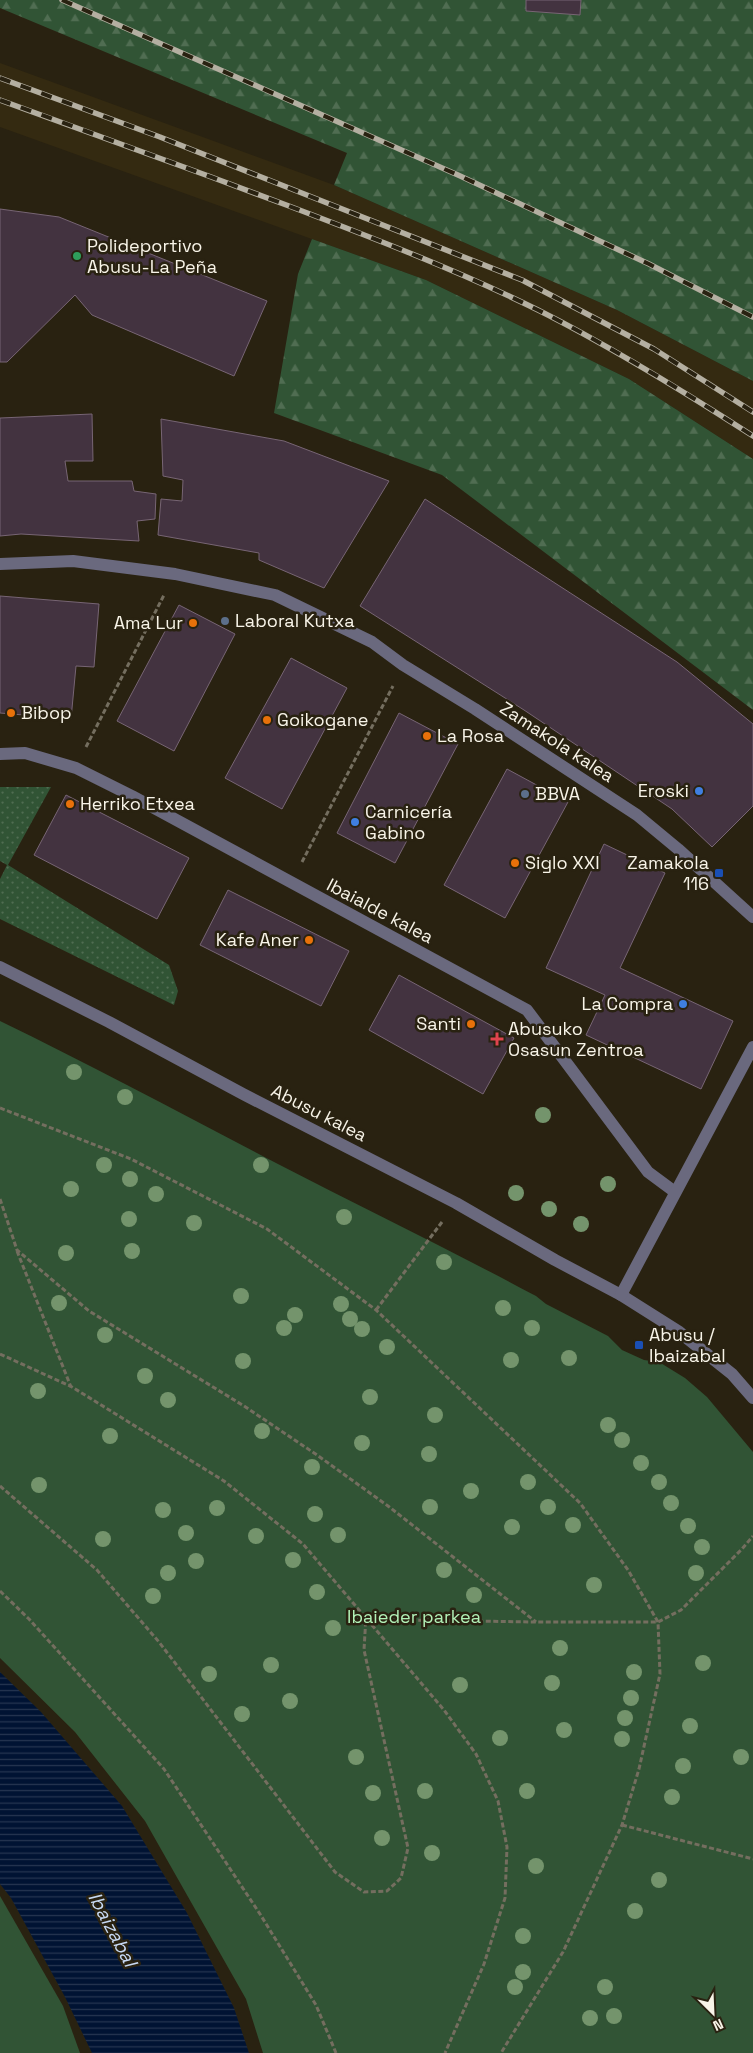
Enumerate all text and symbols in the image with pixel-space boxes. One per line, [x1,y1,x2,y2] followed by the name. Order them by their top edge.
[87,234,217,278] place label: Polideportivo Abusu-La Peña
[71,250,83,262] marker: Polideportivo Abusu-La Peña
[235,609,355,632] place label: Laboral Kutxa
[114,611,183,634] place label: Ama Lur
[219,615,231,627] marker: Laboral Kutxa
[187,617,199,629] marker: Ama Lur
[496,696,619,787] street label: Zamakola kalea
[21,701,72,724] place label: Bibop
[5,707,17,719] marker: Bibop
[277,708,368,731] place label: Goikogane
[261,714,273,726] marker: Goikogane
[437,724,504,747] place label: La Rosa
[421,730,433,742] marker: La Rosa
[638,779,689,802] place label: Eroski
[535,782,580,805] place label: BBVA
[693,785,705,797] marker: Eroski
[519,788,531,800] marker: BBVA
[80,792,195,815] place label: Herriko Etxea
[64,798,76,810] marker: Herriko Etxea
[365,800,452,844] place label: Carnicería Gabino
[349,816,361,828] marker: Carnicería Gabino
[525,851,600,874] place label: Siglo XXI
[627,851,709,895] place label: Zamakola 116
[509,857,521,869] marker: Siglo XXI
[713,867,725,879] marker: Zamakola 116
[323,873,438,948] street label: Ibaialde kalea
[216,928,299,951] place label: Kafe Aner
[303,934,315,946] marker: Kafe Aner
[582,992,673,1015] place label: La Compra
[677,998,689,1010] marker: La Compra
[416,1012,461,1035] place label: Santi
[508,1017,644,1061] place label: Abusuko Osasun Zentroa
[465,1018,477,1030] marker: Santi
[490,1032,504,1046] marker: Abusuko Osasun Zentroa
[268,1079,371,1146] street label: Abusu kalea
[649,1323,726,1367] place label: Abusu / Ibaizabal
[633,1339,645,1351] marker: Abusu / Ibaizabal
[347,1605,481,1628] park label: Ibaieder parkea
[82,1888,144,1973] water label: Ibaizabal
[688,1988,738,2038] north arrow
[710,2015,726,2035] text: N

